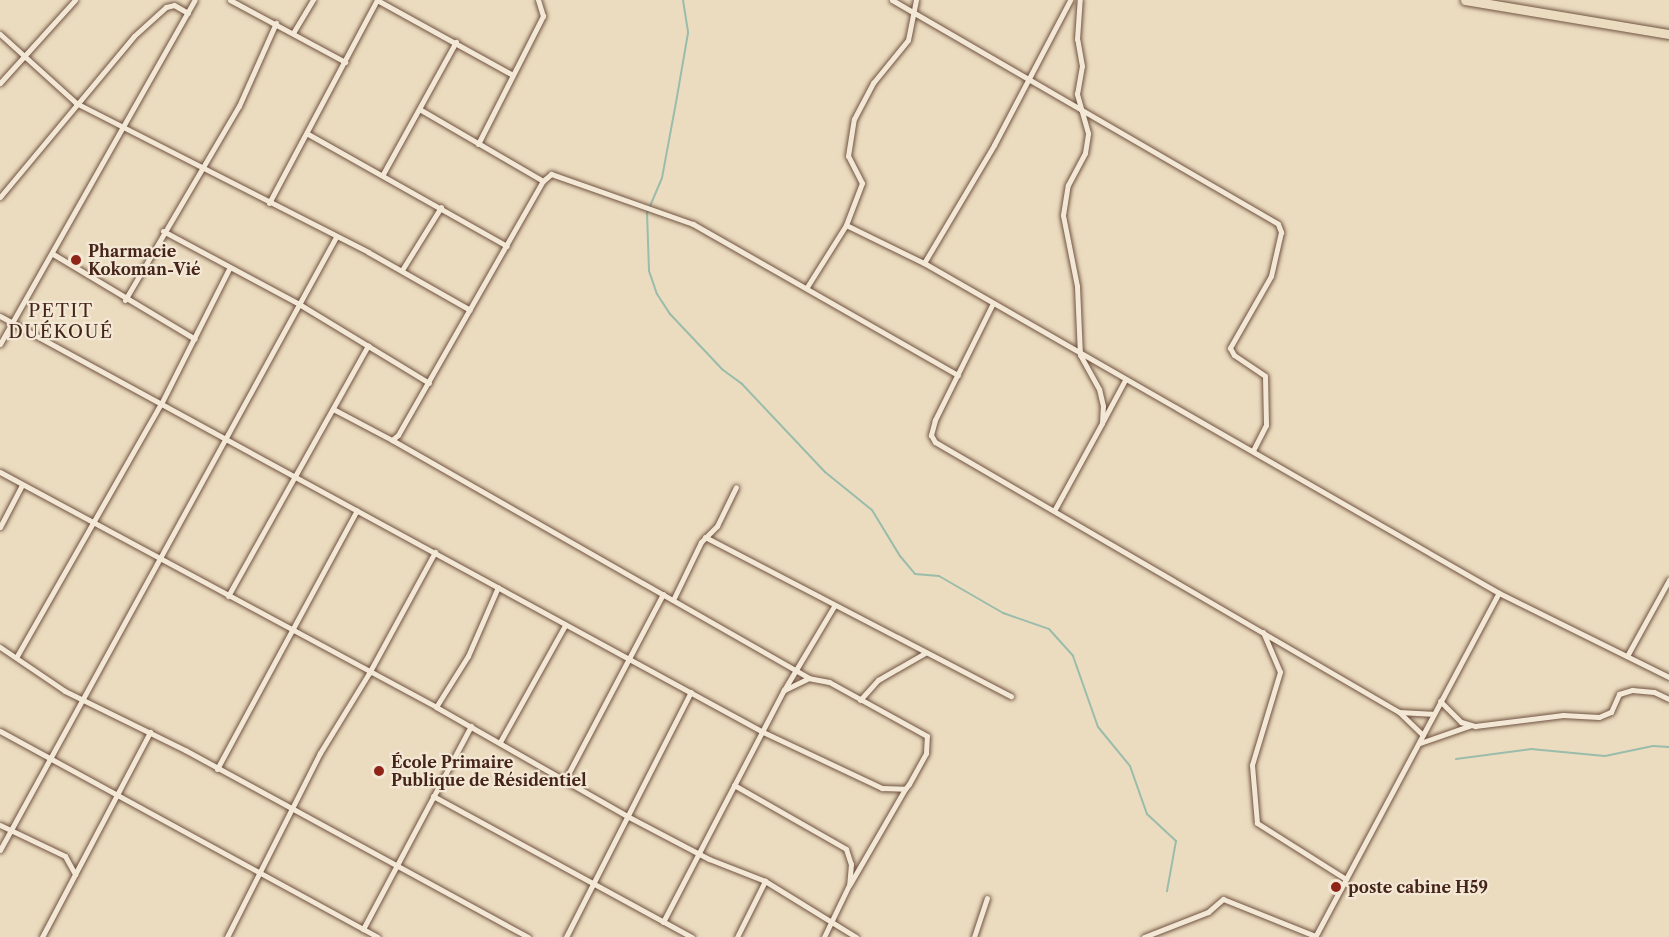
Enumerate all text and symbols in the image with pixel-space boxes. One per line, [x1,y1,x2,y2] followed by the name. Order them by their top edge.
[88,241,201,279] place label: Pharmacie Kokoman-Vié
[69,253,83,267] marker: Pharmacie Kokoman-Vié
[8,301,114,344] district label: PETIT DUÉKOUÉ
[391,752,587,790] place label: École Primaire Publique de Résidentiel
[372,764,386,778] marker: École Primaire Publique de Résidentiel
[1348,877,1488,897] place label: poste cabine H59
[1329,880,1343,894] marker: poste cabine H59

